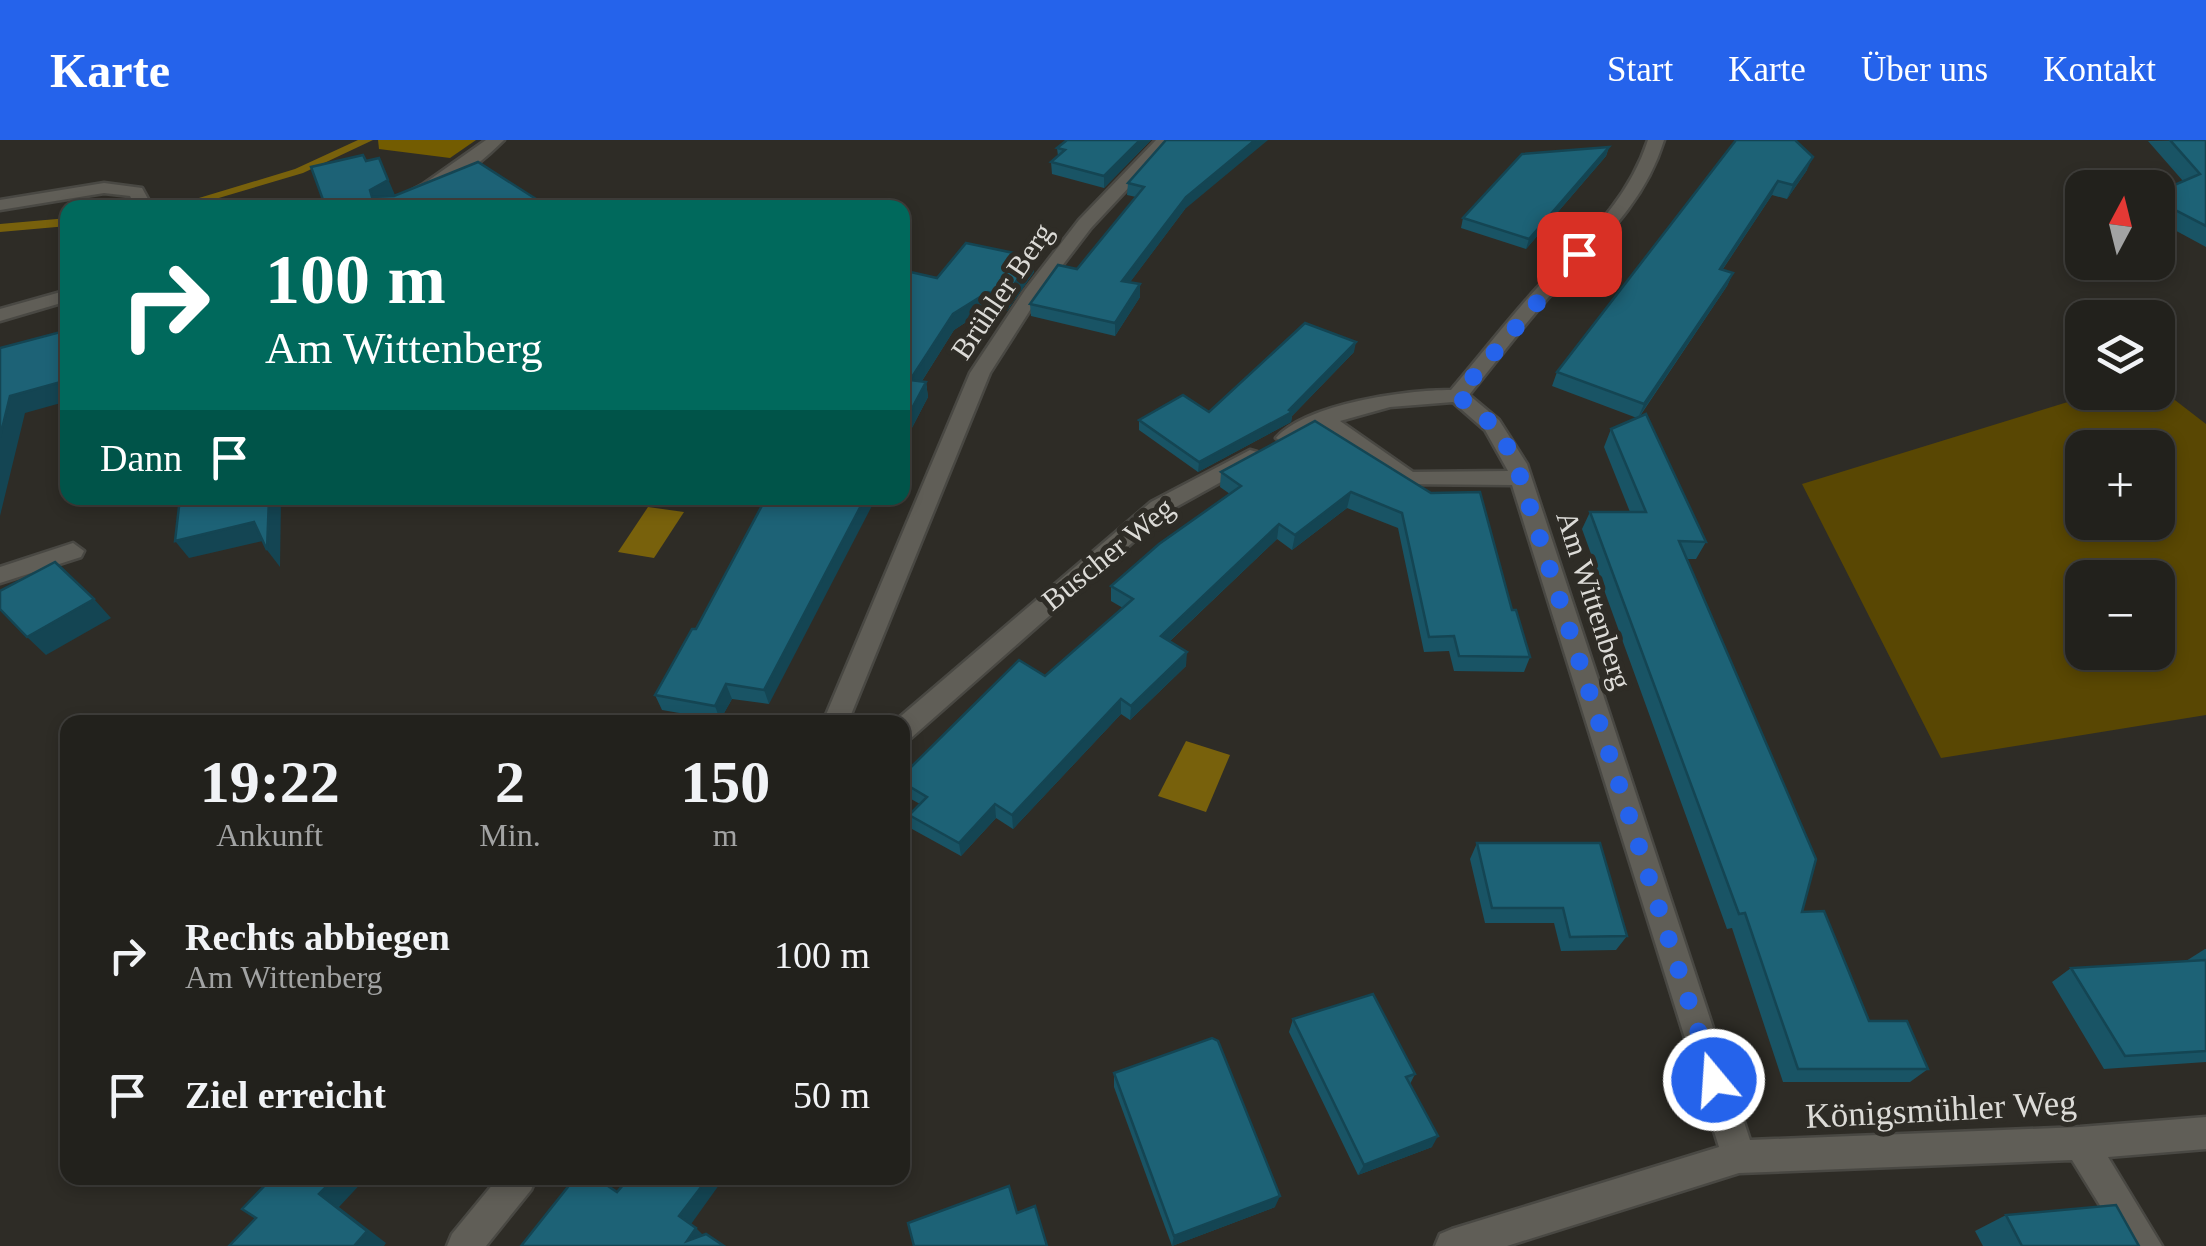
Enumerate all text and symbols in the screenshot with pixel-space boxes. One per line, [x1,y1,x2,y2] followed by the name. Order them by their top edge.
[50,44,170,97] text: Karte
[1607,50,1673,89] text: Start
[1728,50,1806,89] text: Karte
[1861,50,1988,89] text: Über uns
[2043,50,2156,89] text: Kontakt
[2065,170,2175,280] north arrow
[2065,170,2175,670] map controls
[1537,212,1622,297] pin
[944,216,1059,365] street label: Brühler Berg
[1552,227,1607,282] icon: arrive
[100,240,230,370] icon: right
[265,241,446,318] text: 100 m
[2065,300,2175,410] button: layers
[265,323,543,373] text: Am Wittenberg
[202,430,257,485] icon: arrive
[2065,430,2175,540] button: +
[100,437,182,479] text: Dann
[1035,491,1180,617] street label: Buscher Weg
[1550,507,1639,693] street label: Am Wittenberg
[2065,560,2175,670] button: −
[200,749,340,815] text: 19:22
[495,749,525,815] text: 2
[680,749,770,815] text: 150
[216,817,323,853] text: Ankunft
[479,817,541,853] text: Min.
[713,817,738,853] text: m
[185,916,450,958] text: Rechts abbiegen
[100,928,155,983] icon: right
[774,934,870,976] text: 100 m
[185,959,383,995] text: Am Wittenberg
[1662,1028,1766,1132] position arrow
[100,1068,155,1123] icon: arrive
[185,1074,386,1116] text: Ziel erreicht
[793,1074,870,1116] text: 50 m
[1804,1083,2078,1136] street label: Königsmühler Weg

